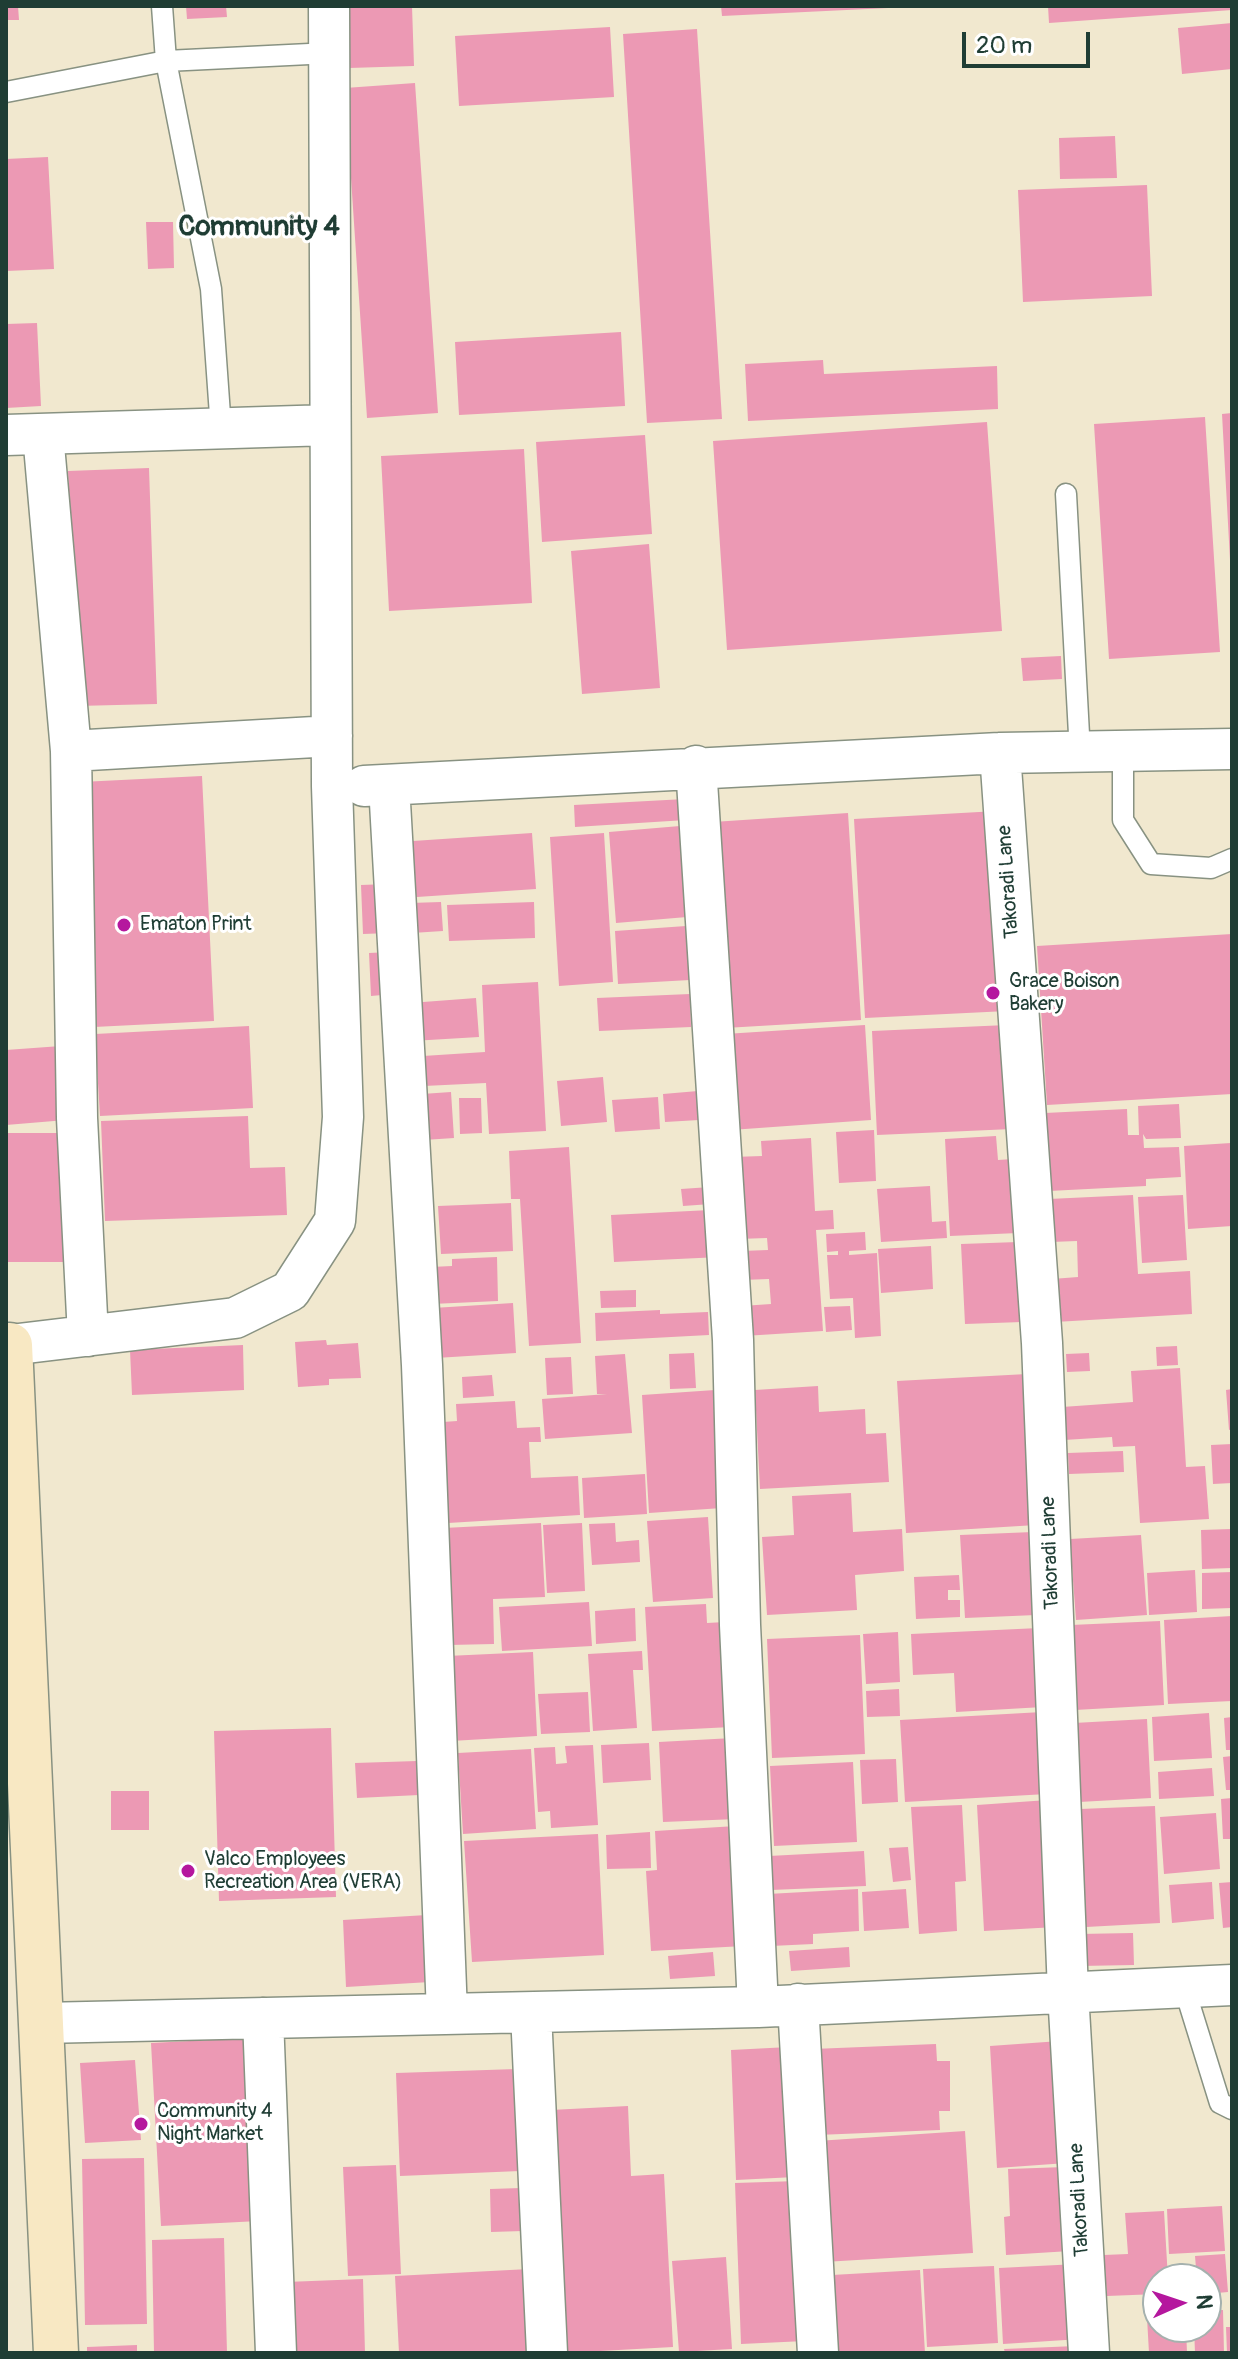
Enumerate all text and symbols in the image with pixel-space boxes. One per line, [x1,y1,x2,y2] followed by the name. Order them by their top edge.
[966,16,1094,66] scale bar
[976,31,1032,60] text: 20 m
[178,211,340,245] district label: Community 4
[993,825,1025,939] street label: Takoradi Lane
[140,913,251,937] place label: Ematon Print
[115,916,133,934] marker: Ematon Print
[1009,970,1119,1017] place label: Grace Boison Bakery
[984,984,1002,1002] marker: Grace Boison Bakery
[1037,1496,1065,1610] street label: Takoradi Lane
[204,1848,402,1895] place label: Valco Employees Recreation Area (VERA)
[179,1862,197,1880] marker: Valco Employees Recreation Area (VERA)
[157,2100,272,2147] place label: Community 4 Night Market
[132,2115,150,2133] marker: Community 4 Night Market
[1065,2143,1095,2257] street label: Takoradi Lane
[1142,2263,1222,2343] north arrow
[1190,2294,1218,2310] text: N

